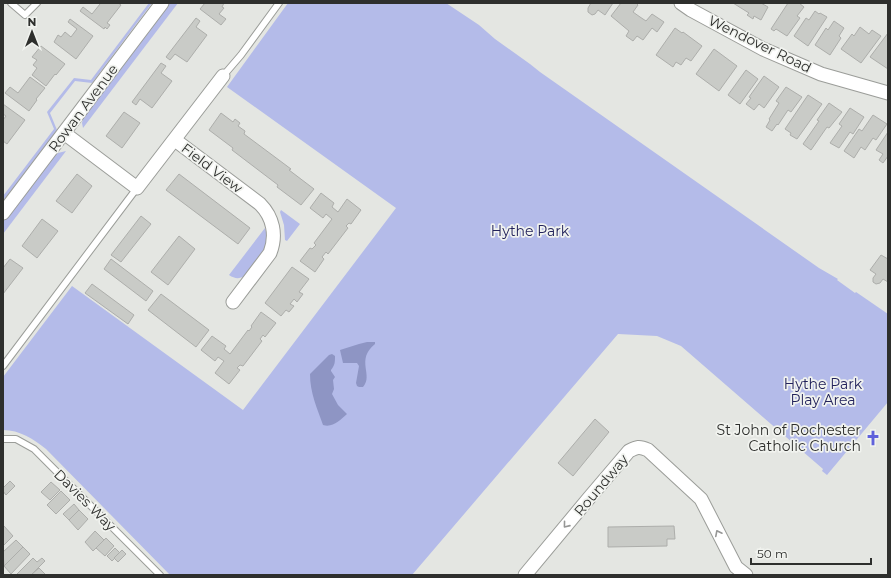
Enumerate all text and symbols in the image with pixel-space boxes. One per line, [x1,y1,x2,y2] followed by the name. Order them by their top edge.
[706,11,814,77] street label: Wendover Road
[12,12,52,52] north arrow
[28,15,36,29] text: N
[44,61,122,155] street label: Rowan Avenue
[178,139,247,197] street label: Field View
[491,222,570,240] park label: Hythe Park
[784,375,863,409] park label: Hythe Park Play Area
[717,421,861,455] place label: St John of Rochester Catholic Church
[864,429,882,447] church icon: St John of Rochester Catholic Church
[570,450,632,519] street label: Roundway
[50,465,120,535] street label: Davies Way
[564,521,571,528] one-way arrow
[716,529,723,537] one-way arrow
[751,540,871,566] scale bar
[757,546,788,561] text: 50 m

